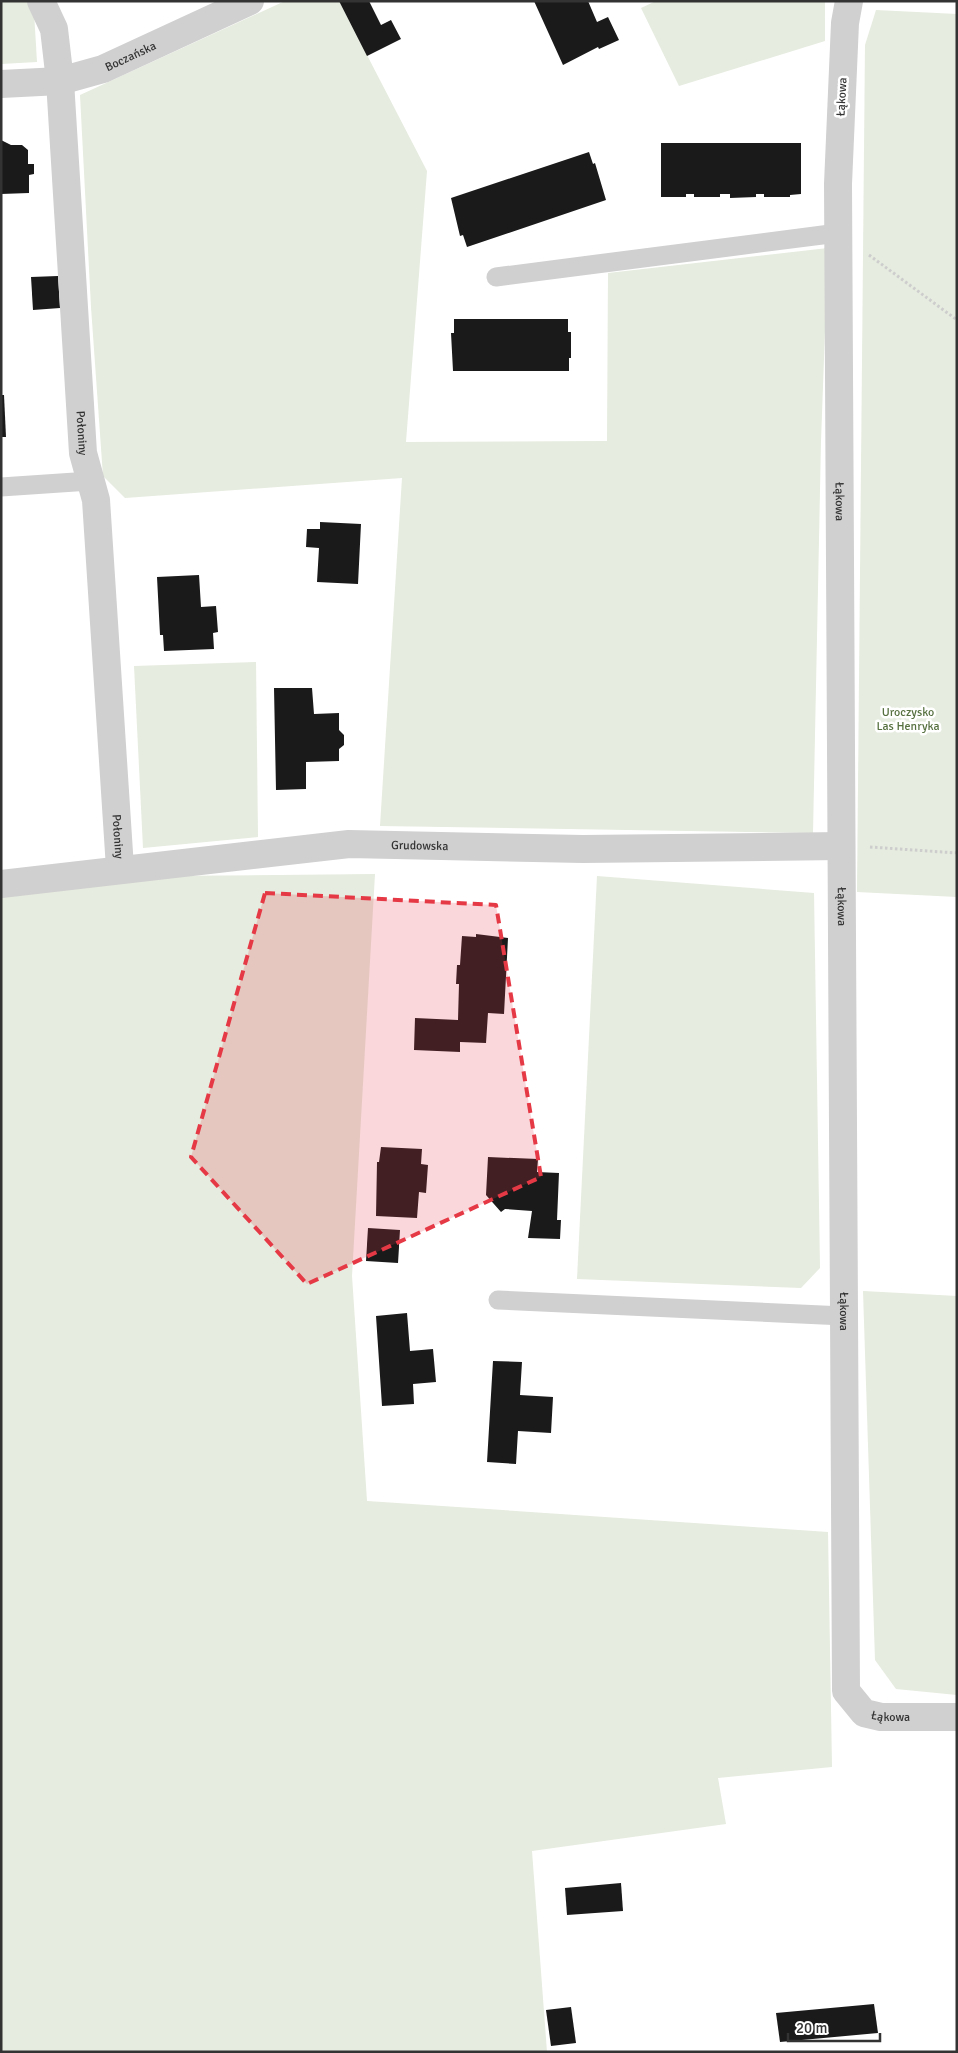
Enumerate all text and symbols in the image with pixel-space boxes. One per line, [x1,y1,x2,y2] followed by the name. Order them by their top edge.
[103,38,158,75] street label: Boczańska
[833,77,851,117] street label: Łąkowa
[73,410,91,456] street label: Połoniny
[832,482,847,521] street label: Łąkowa
[876,705,940,734] park label: Uroczysko Las Henryka
[109,814,127,860] street label: Połoniny
[391,837,448,854] street label: Grudowska
[834,887,849,926] street label: Łąkowa
[836,1292,852,1331] street label: Łąkowa
[870,1707,910,1725] street label: Łąkowa
[788,2010,880,2042] scale bar
[796,2019,827,2037] text: 20 m

